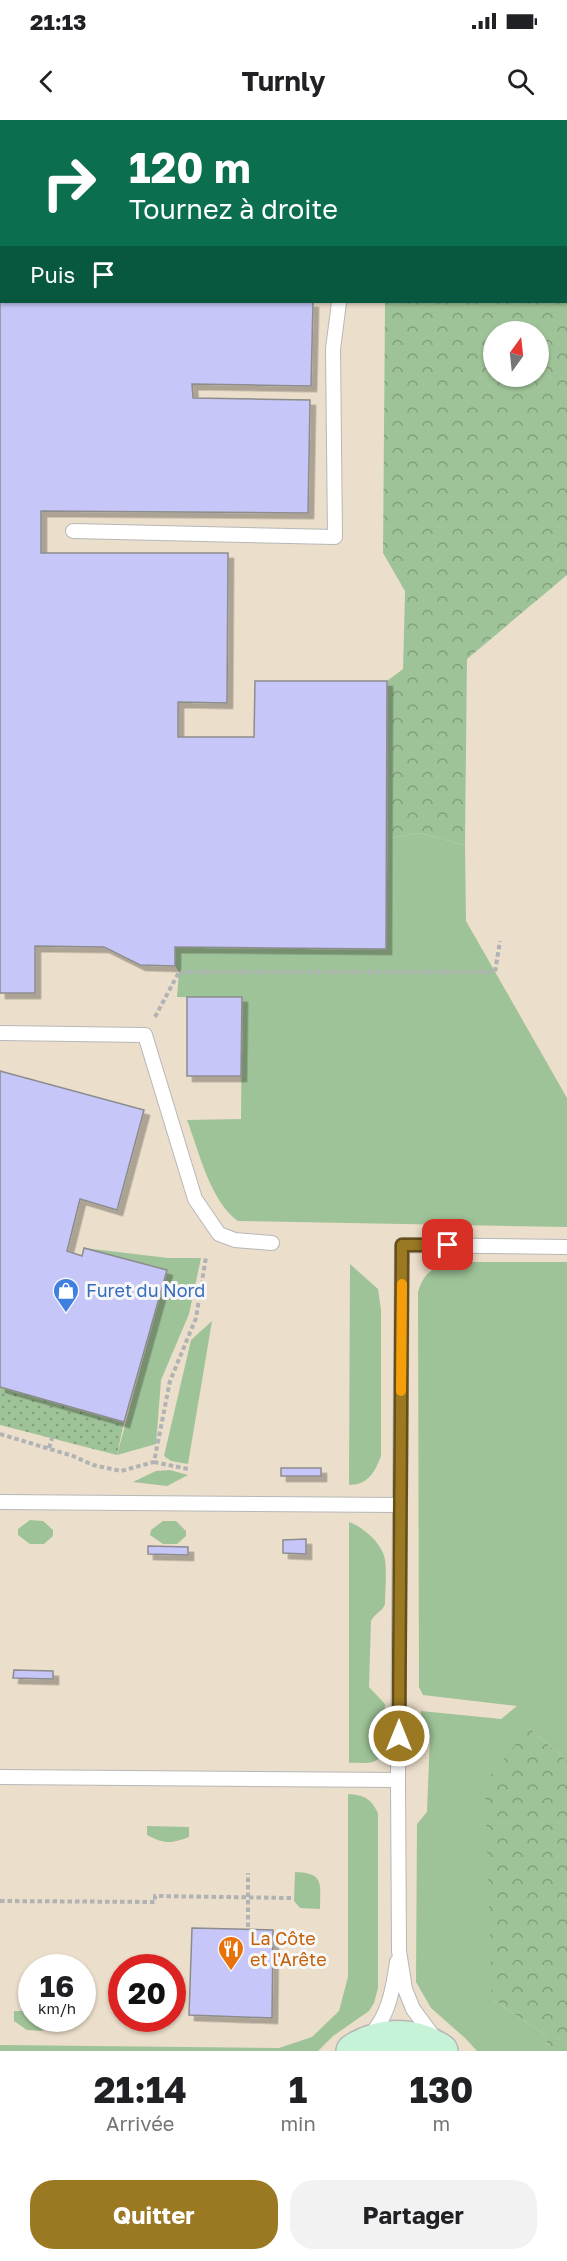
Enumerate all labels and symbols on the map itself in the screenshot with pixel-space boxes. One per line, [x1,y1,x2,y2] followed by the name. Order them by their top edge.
[483,321,549,387] north arrow
[422,1219,473,1270] pin
[51,1276,81,1314] shop icon: Furet du Nord
[86,1279,205,1301] place label: Furet du Nord
[367,1704,431,1768] position arrow
[250,1927,327,1970] place label: La Côte et l'Arête
[216,1934,246,1972] restaurant icon: La Côte et l'Arête
[108,1954,186,2032] speed limit sign: 20

